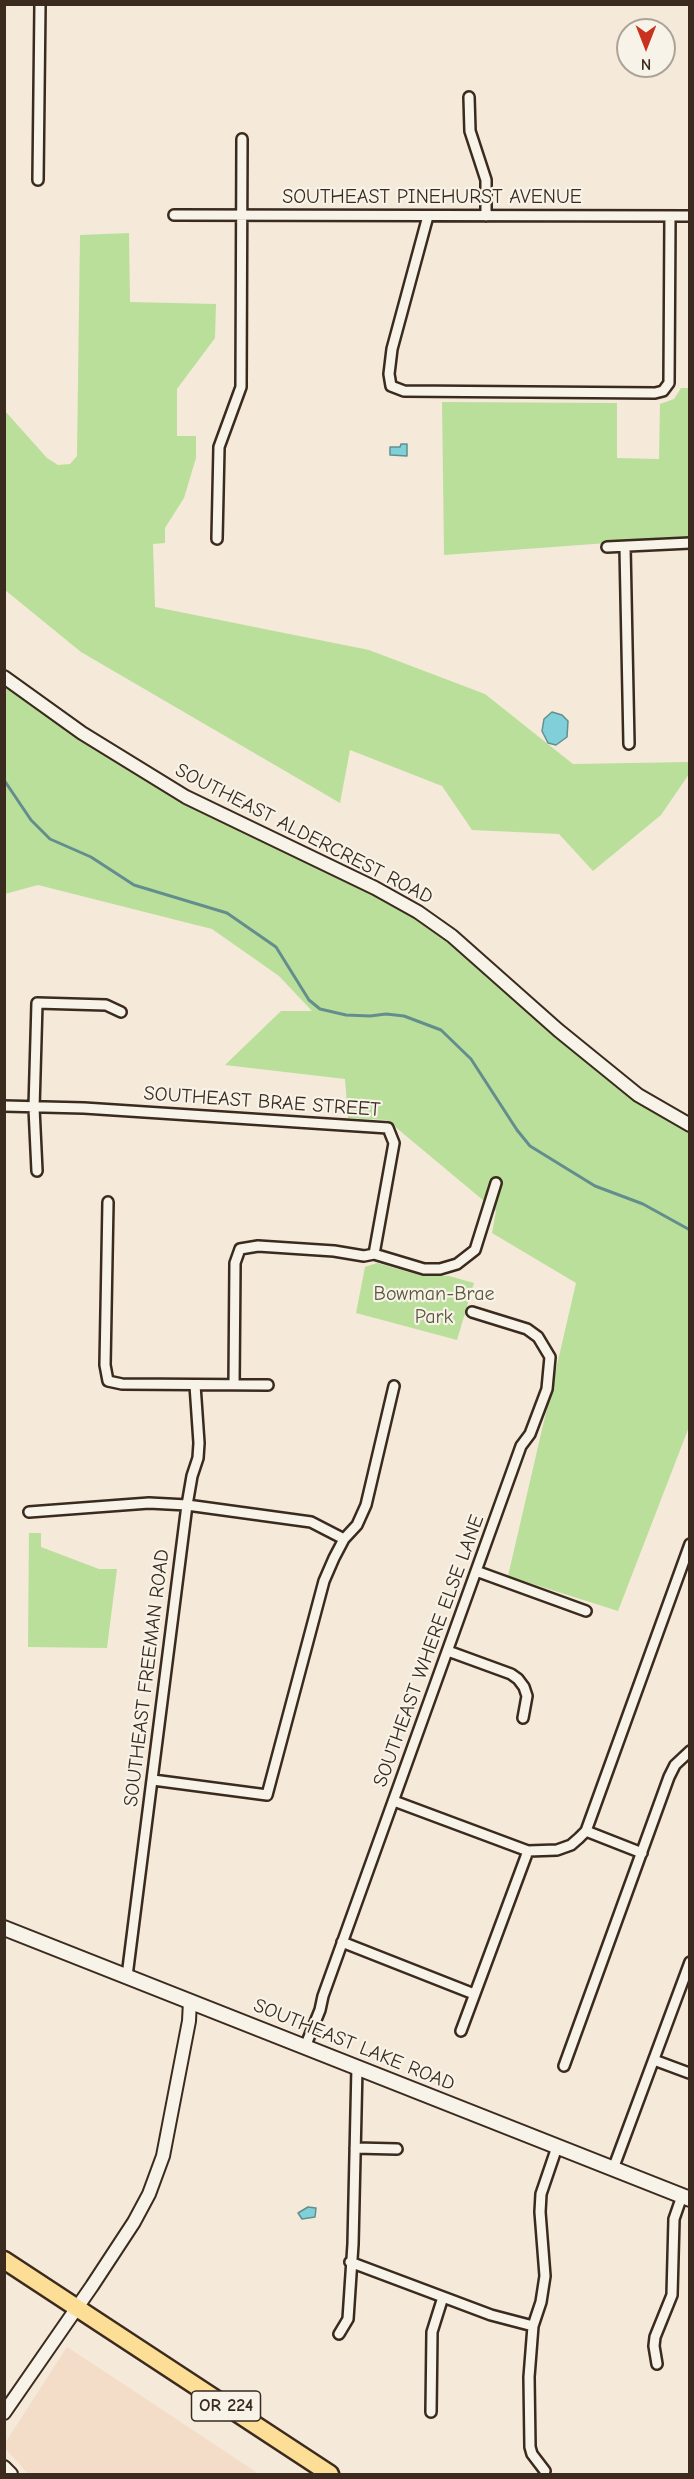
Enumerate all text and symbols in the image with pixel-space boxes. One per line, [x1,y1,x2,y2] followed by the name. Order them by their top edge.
[616,18,676,78] north arrow
[641,55,651,73] text: N
[282,185,582,209] street label: SOUTHEAST PINEHURST AVENUE
[171,758,437,910] street label: SOUTHEAST ALDERCREST ROAD
[143,1082,381,1122] street label: SOUTHEAST BRAE STREET
[373,1282,495,1329] park label: Bowman-Brae Park
[369,1512,489,1790] street label: SOUTHEAST WHERE ELSE LANE
[119,1548,175,1808] street label: SOUTHEAST FREEMAN ROAD
[250,1994,458,2096] street label: SOUTHEAST LAKE ROAD
[192,2391,260,2421] road number: OR 224

